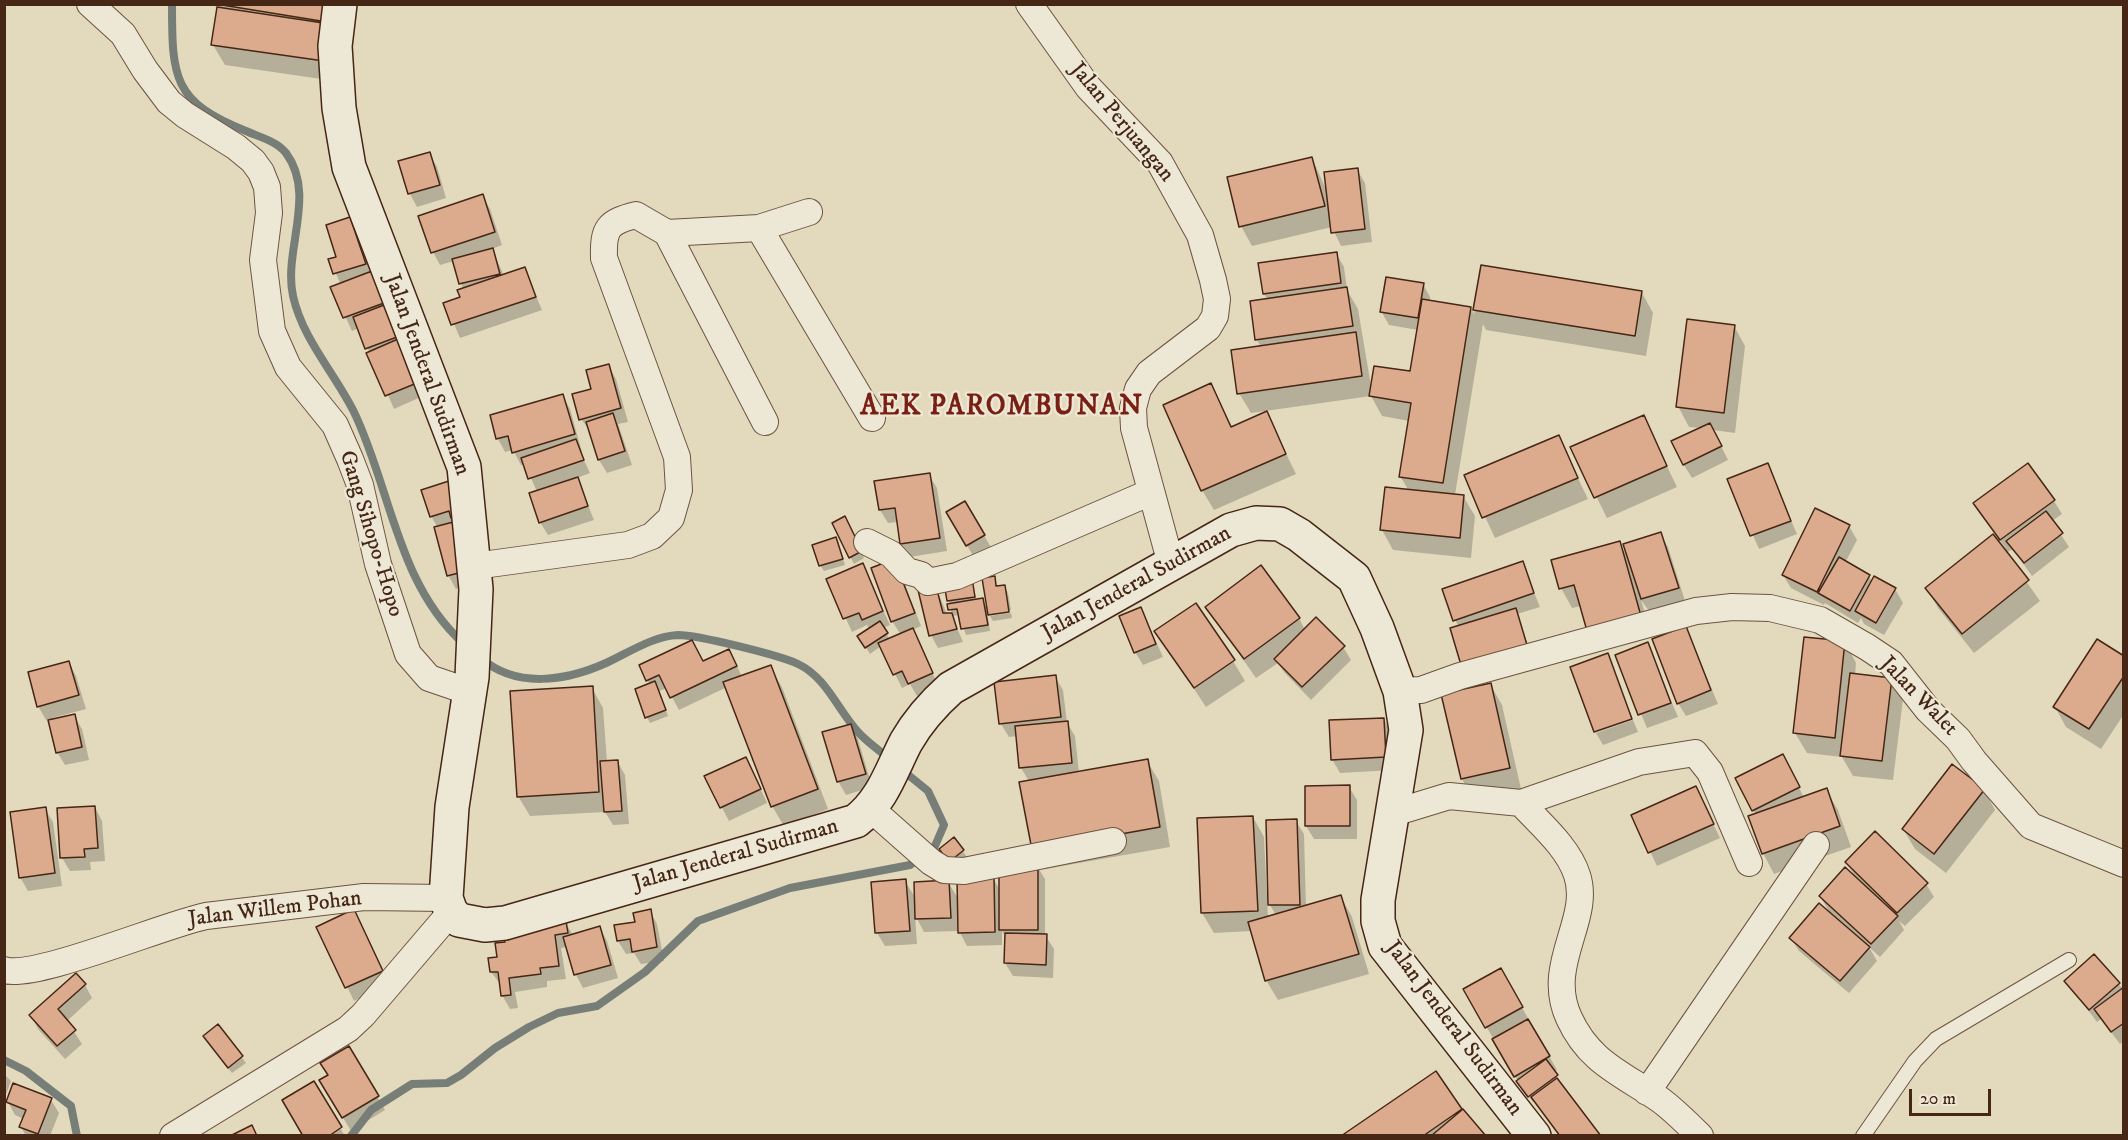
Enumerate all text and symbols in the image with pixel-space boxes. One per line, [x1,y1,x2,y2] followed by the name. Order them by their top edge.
[1063,58,1179,188] street label: Jalan Perjuangan
[377,271,475,479] street label: Jalan Jenderal Sudirman
[860,391,1144,425] district label: AEK PAROMBUNAN
[332,448,408,620] street label: Gang Sihopo-Hopo
[1038,521,1236,647] street label: Jalan Jenderal Sudirman
[1874,652,1962,742] street label: Jalan Walet
[630,814,842,898] street label: Jalan Jenderal Sudirman
[187,886,363,934] street label: Jalan Willem Pohan
[1379,936,1527,1122] street label: Jalan Jenderal Sudirman
[1912,1077,1994,1115] scale bar
[1920,1088,1956,1110] text: 20 m

